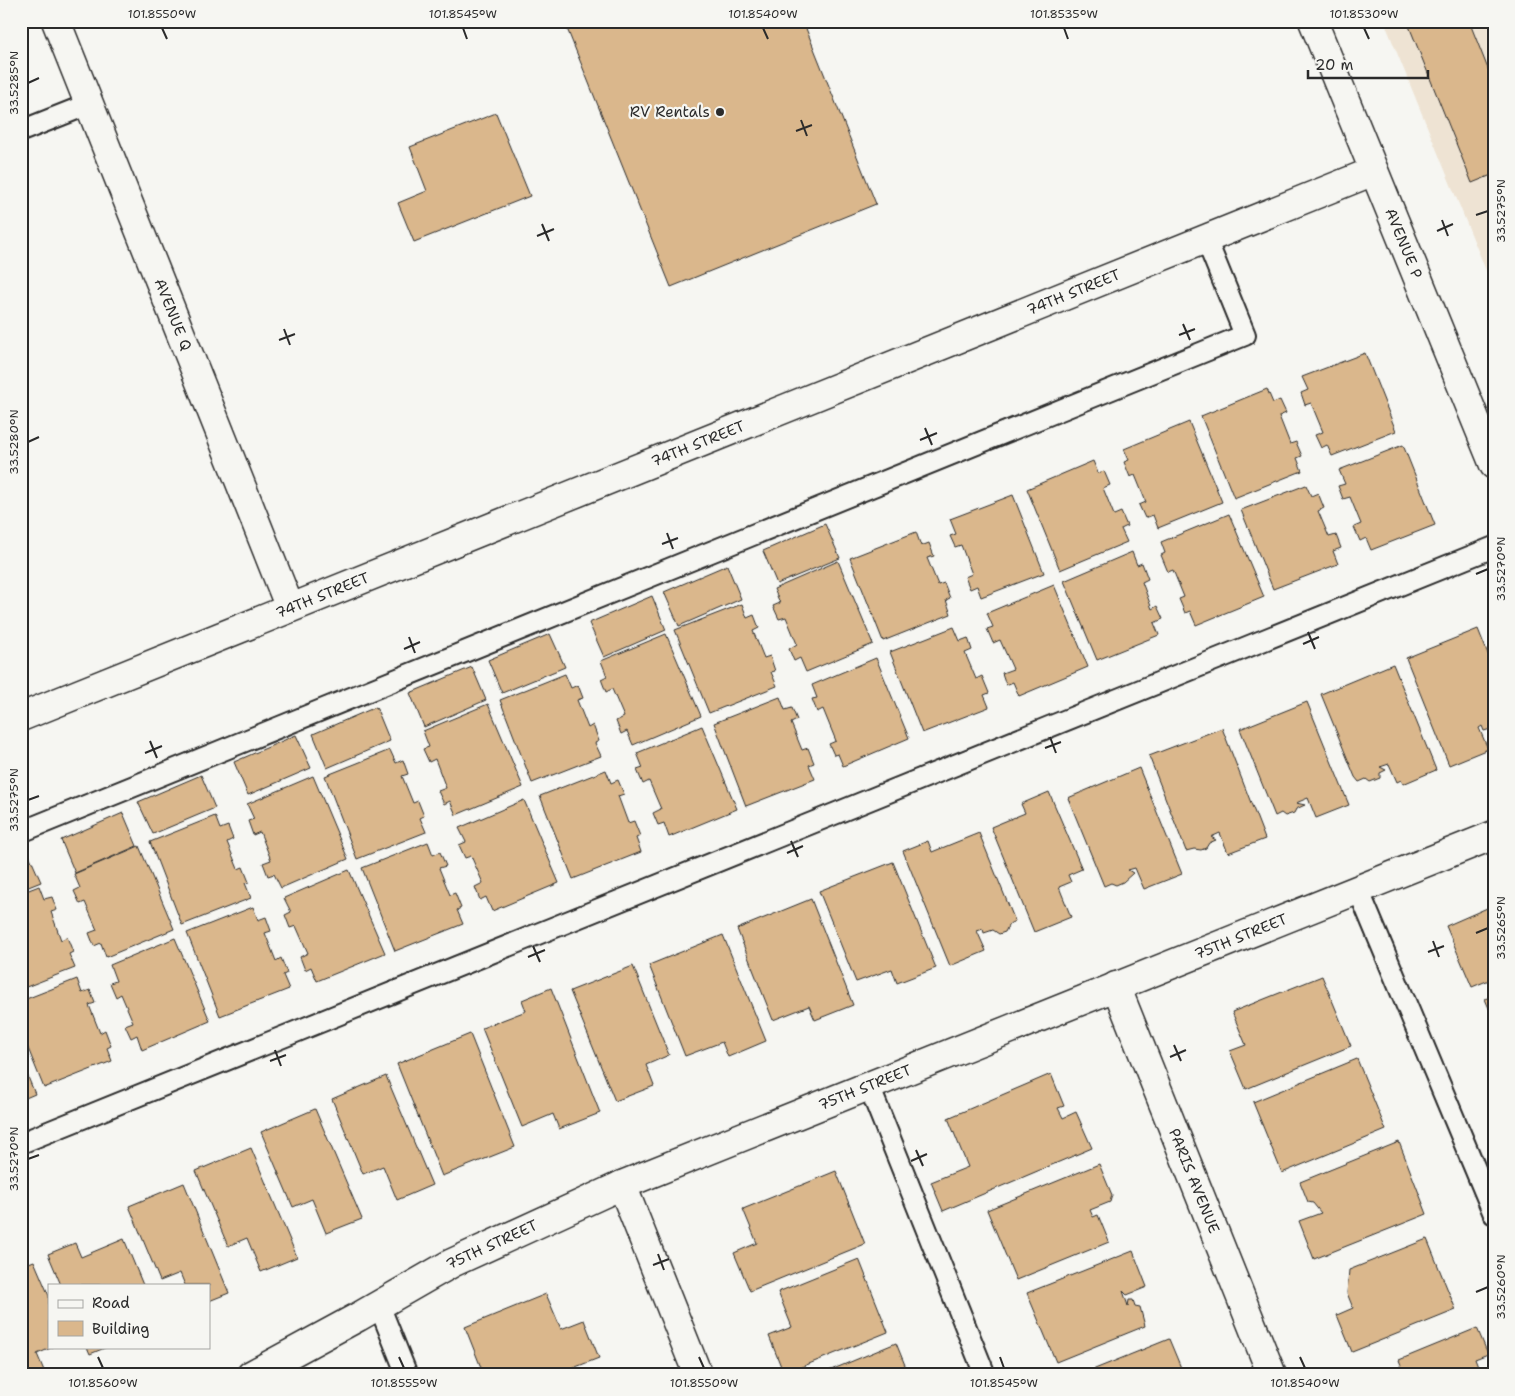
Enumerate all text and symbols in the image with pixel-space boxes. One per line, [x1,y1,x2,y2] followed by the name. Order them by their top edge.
[128,6,196,22] text: 101.8550°W
[429,6,497,22] text: 101.8545°W
[728,6,798,22] text: 101.8540°W
[1030,6,1098,22] text: 101.8535°W
[1329,6,1399,22] text: 101.8530°W
[1308,48,1428,80] scale bar
[6,51,22,115] text: 33.5285°N
[1315,55,1354,75] text: 20 m
[630,102,710,122] place label: RV Rentals
[714,106,726,118] marker: RV Rentals
[1493,179,1509,243] text: 33.5275°N
[1380,205,1427,282] street label: AVENUE P
[1024,264,1123,320] street label: 74TH STREET
[150,275,196,354] street label: AVENUE Q
[6,409,22,475] text: 33.5280°N
[648,416,748,472] street label: 74TH STREET
[1493,537,1509,601] text: 33.5270°N
[273,568,372,623] street label: 74TH STREET
[6,768,22,832] text: 33.5275°N
[1493,896,1509,960] text: 33.5265°N
[1191,909,1290,964] street label: 75TH STREET
[816,1060,914,1115] street label: 75TH STREET
[1164,1125,1224,1236] street label: PARIS AVENUE
[6,1127,22,1191] text: 33.5270°N
[442,1215,541,1274] street label: 75TH STREET
[1493,1254,1509,1320] text: 33.5260°N
[48,1284,210,1348] legend
[92,1293,130,1313] text: Road
[92,1319,149,1339] text: Building
[68,1375,138,1391] text: 101.8560°W
[370,1375,438,1391] text: 101.8555°W
[670,1375,738,1391] text: 101.8550°W
[970,1375,1038,1391] text: 101.8545°W
[1270,1375,1340,1391] text: 101.8540°W

